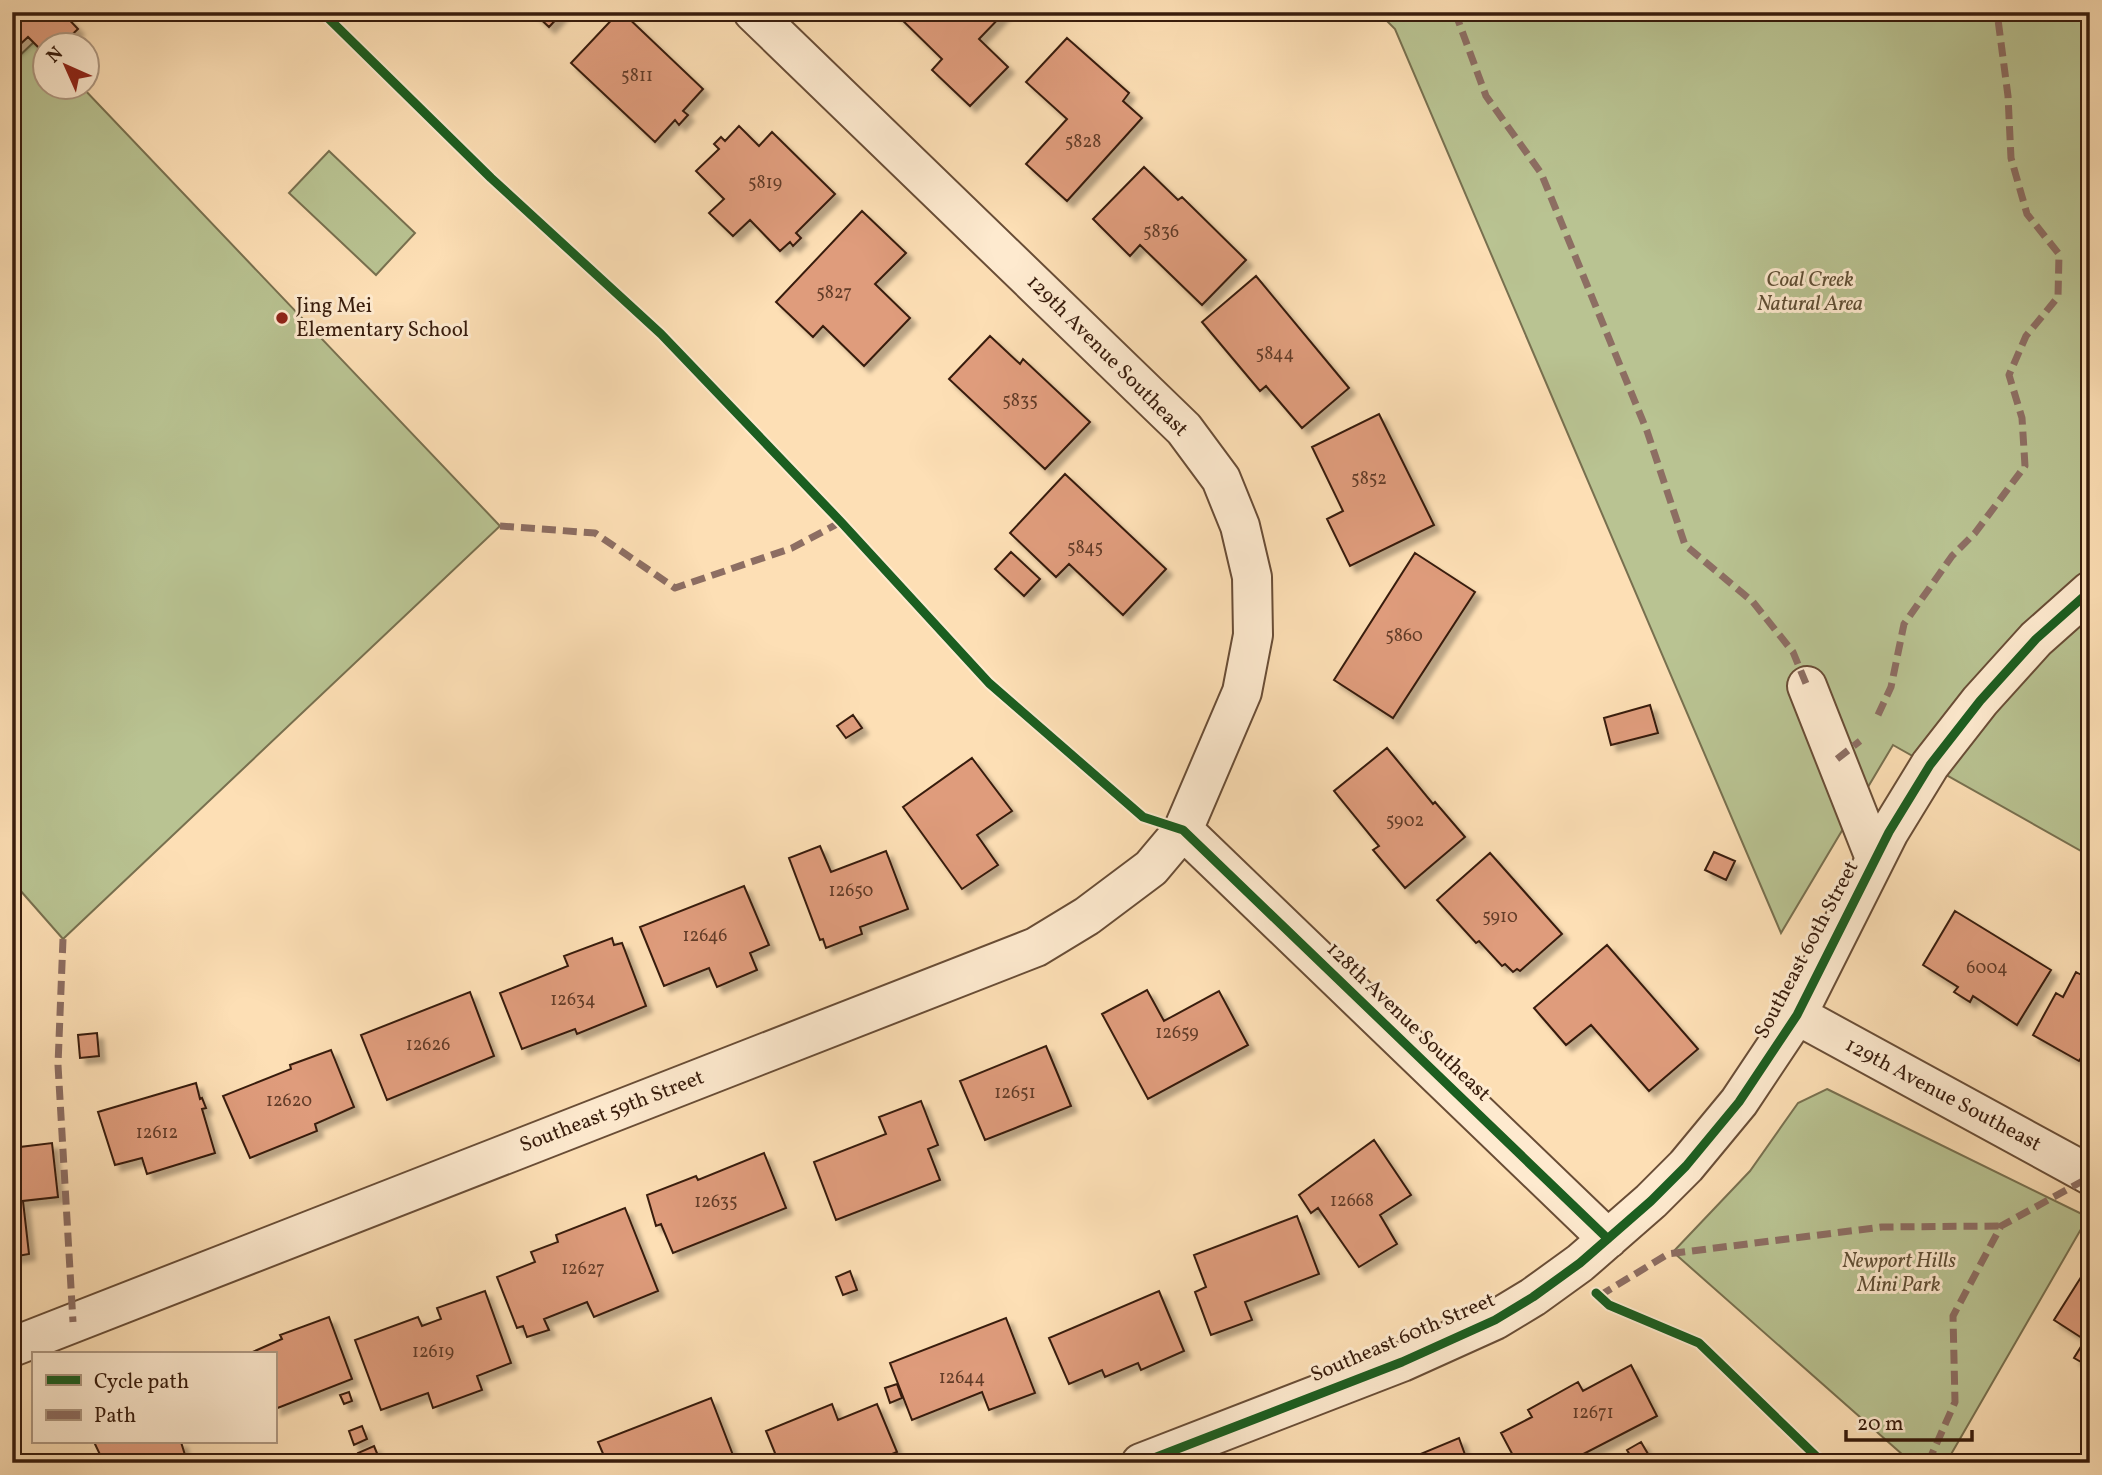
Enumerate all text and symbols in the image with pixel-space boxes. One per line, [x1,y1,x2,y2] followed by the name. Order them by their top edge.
[32,32,102,102] north arrow
[41,41,70,69] text: N
[621,64,653,89] house number: 5811
[1065,130,1101,155] house number: 5828
[748,171,782,196] house number: 5819
[1143,220,1179,245] house number: 5836
[1757,266,1863,319] park label: Coal Creek Natural Area
[1020,269,1194,443] street label: 129th Avenue Southeast
[816,281,852,306] house number: 5827
[296,292,469,345] place label: Jing Mei Elementary School
[274,310,290,326] marker: Jing Mei Elementary School
[1256,342,1294,367] house number: 5844
[1002,389,1038,414] house number: 5835
[1351,467,1387,492] house number: 5852
[1067,536,1103,561] house number: 5845
[1385,624,1423,649] house number: 5860
[1386,809,1424,834] house number: 5902
[1748,856,1866,1044] street label: Southeast 60th Street
[829,879,874,904] house number: 12650
[1482,905,1518,930] house number: 5910
[683,924,727,949] house number: 12646
[1319,936,1497,1108] street label: 128th Avenue Southeast
[1966,956,2008,981] house number: 6004
[550,988,596,1013] house number: 12634
[1155,1021,1199,1046] house number: 12659
[1840,1031,2046,1159] street label: 129th Avenue Southeast
[406,1033,450,1058] house number: 12626
[516,1063,708,1161] street label: Southeast 59th Street
[994,1081,1036,1106] house number: 12651
[266,1089,312,1114] house number: 12620
[136,1121,178,1146] house number: 12612
[1330,1189,1374,1214] house number: 12668
[694,1190,738,1215] house number: 12635
[1842,1247,1956,1300] park label: Newport Hills Mini Park
[561,1257,605,1282] house number: 12627
[1306,1286,1500,1390] street label: Southeast 60th Street
[412,1340,454,1365] house number: 12619
[32,1352,276,1444] legend
[939,1366,985,1391] house number: 12644
[94,1368,189,1397] text: Cycle path
[1846,1398,1972,1442] scale bar
[1572,1401,1614,1426] house number: 12671
[94,1402,136,1431] text: Path
[1857,1410,1903,1439] text: 20 m

